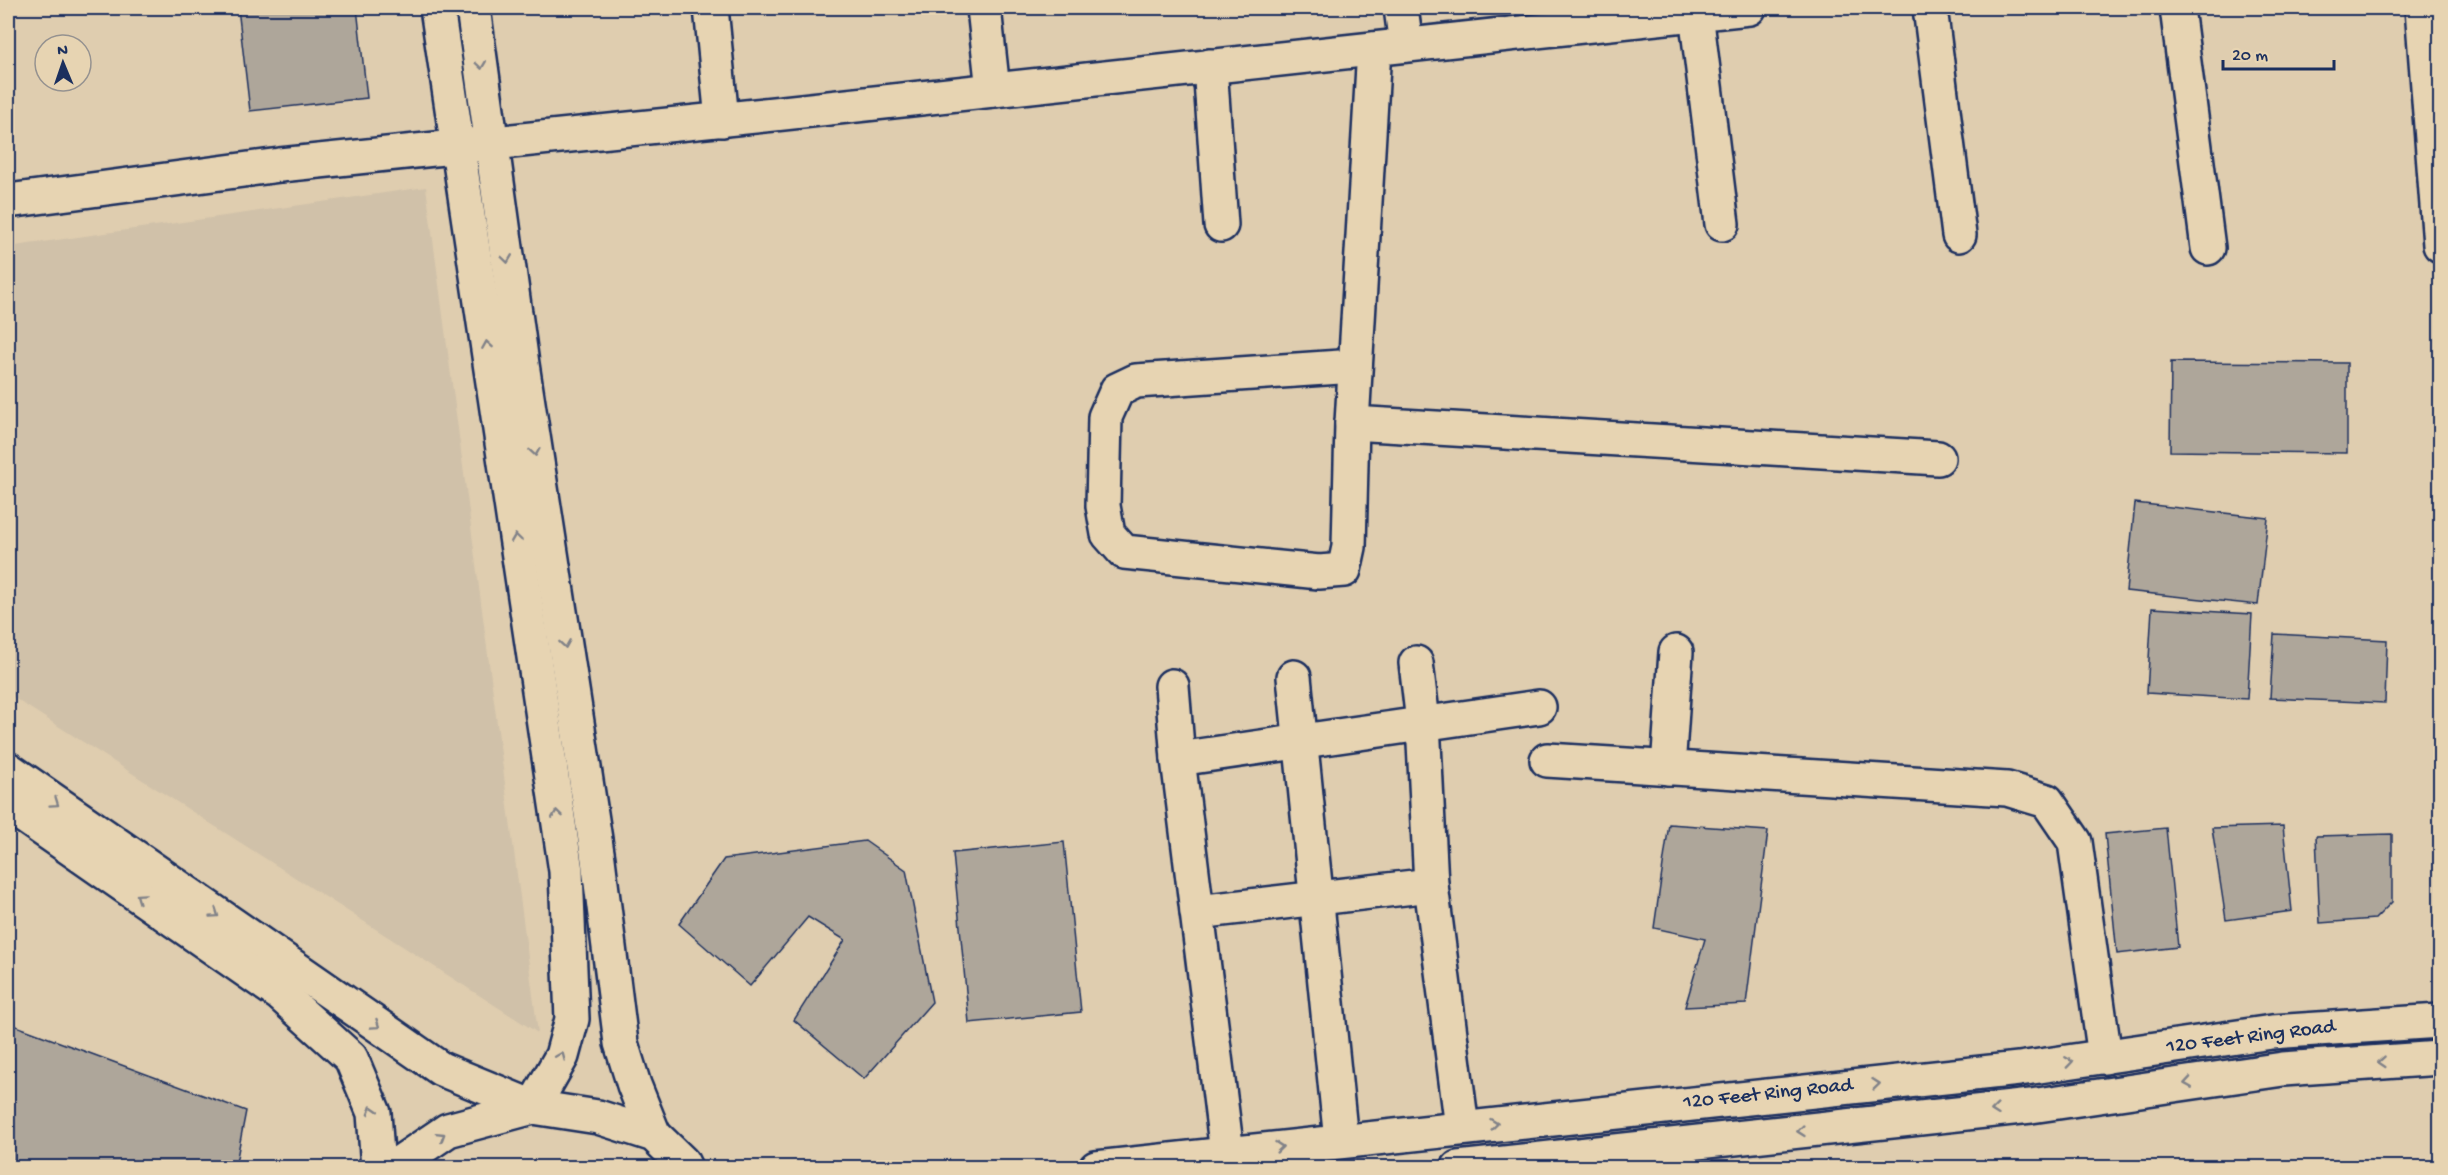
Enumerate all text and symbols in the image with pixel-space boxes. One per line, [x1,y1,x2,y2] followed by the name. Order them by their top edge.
[33,33,93,93] north arrow
[2223,33,2334,71] scale bar
[57,42,69,61] text: N
[2232,46,2268,67] text: 20 m
[474,61,487,70] one-way arrow
[501,254,513,263] one-way arrow
[482,340,494,349] one-way arrow
[528,446,541,456] one-way arrow
[511,533,523,542] one-way arrow
[558,640,570,649] one-way arrow
[49,796,60,807] one-way arrow
[552,809,564,818] one-way arrow
[136,893,147,904] one-way arrow
[209,907,220,918] one-way arrow
[2164,1015,2339,1061] street label: 120 Feet Ring Road
[369,1018,380,1029] one-way arrow
[554,1051,566,1062] one-way arrow
[2378,1055,2387,1068] one-way arrow
[2065,1056,2074,1068] one-way arrow
[1681,1074,1856,1116] street label: 120 Feet Ring Road
[2184,1076,2193,1088] one-way arrow
[1871,1078,1880,1091] one-way arrow
[1991,1103,2000,1116] one-way arrow
[367,1105,379,1116] one-way arrow
[1489,1118,1498,1131] one-way arrow
[1797,1124,1806,1137] one-way arrow
[435,1131,445,1143] one-way arrow
[1274,1142,1284,1154] one-way arrow

